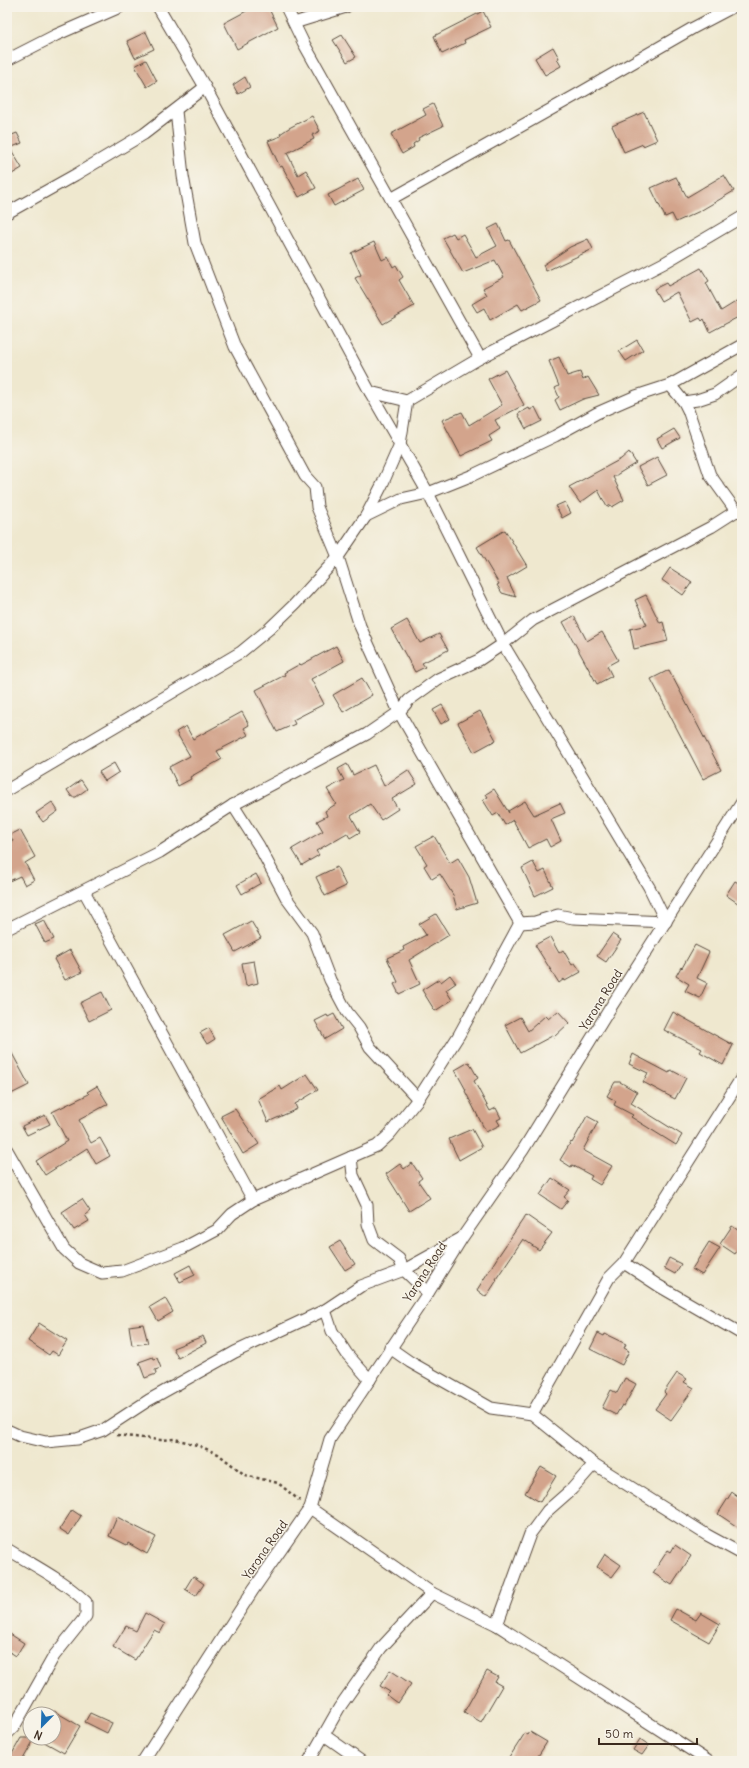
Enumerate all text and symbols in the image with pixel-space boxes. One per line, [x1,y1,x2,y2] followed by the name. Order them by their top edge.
[576,966,625,1033] street label: Yarona Road
[399,1239,450,1305] street label: Yarona Road
[239,1517,291,1582] street label: Yarona Road
[22,1706,62,1746] north arrow
[599,1720,697,1746] scale bar
[605,1726,634,1741] text: 50 m
[32,1727,44,1743] text: N

